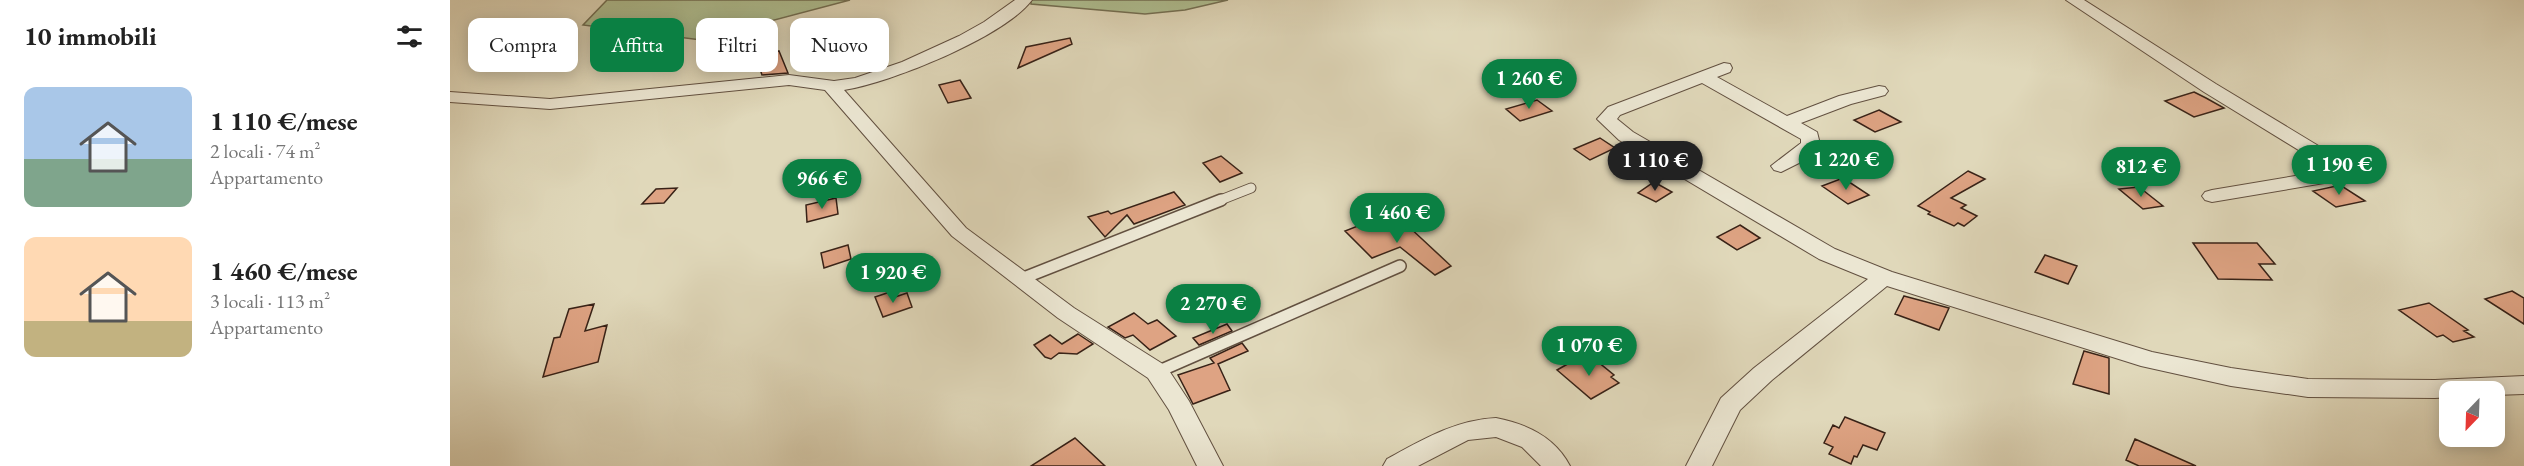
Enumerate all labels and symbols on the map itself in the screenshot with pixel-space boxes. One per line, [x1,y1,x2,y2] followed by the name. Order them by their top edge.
[1474,59,1584,110] pin: 1 260 €
[1791,140,1901,191] pin: 1 220 €
[1600,141,1710,192] pin: 1 110 €
[2284,145,2394,196] pin: 1 190 €
[2099,147,2183,198] pin: 812 €
[780,159,864,210] pin: 966 €
[1342,193,1452,244] pin: 1 460 €
[838,253,948,304] pin: 1 920 €
[1158,284,1268,335] pin: 2 270 €
[1534,326,1644,377] pin: 1 070 €
[2439,381,2505,447] north arrow

